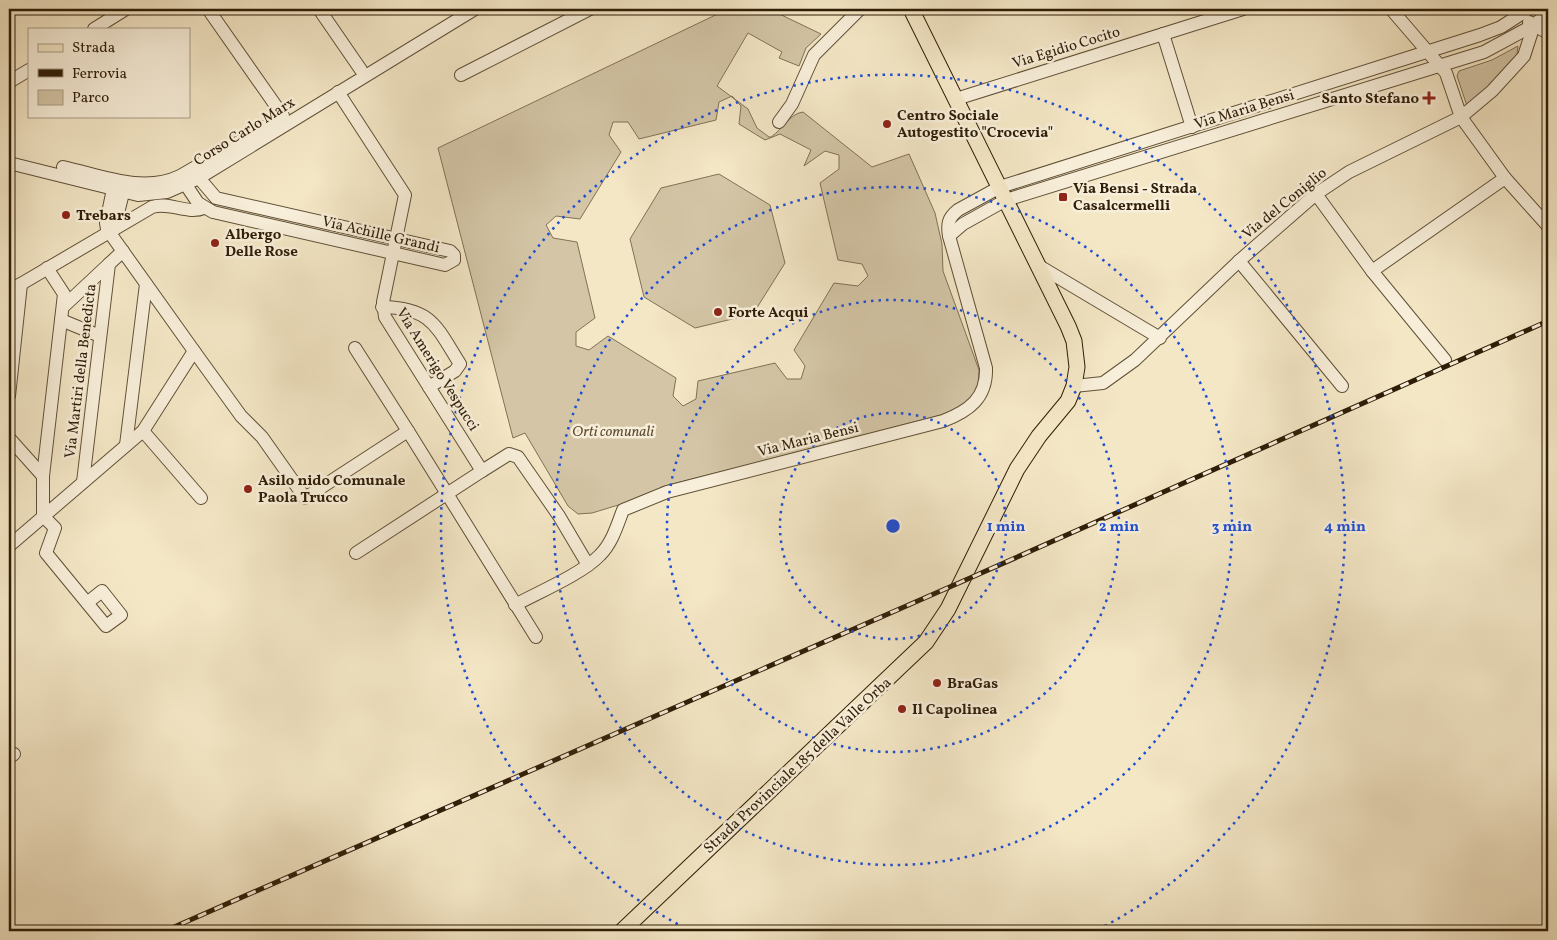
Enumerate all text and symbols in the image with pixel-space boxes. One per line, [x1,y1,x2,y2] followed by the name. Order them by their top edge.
[1010,22,1123,75] street label: Via Egidio Cocito
[28,28,190,118] legend
[72,38,115,59] text: Strada
[72,64,127,85] text: Ferrovia
[1192,85,1297,136] street label: Via Maria Bensi
[72,88,109,109] text: Parco
[1322,89,1419,110] place label: Santo Stefano
[1423,92,1435,104] marker: Santo Stefano
[190,93,300,172] street label: Corso Carlo Marx
[897,106,1053,144] place label: Centro Sociale Autogestito "Crocevia"
[881,118,893,130] marker: Centro Sociale Autogestito "Crocevia"
[1238,163,1332,245] street label: Via del Coniglio
[1073,179,1197,217] place label: Via Bensi - Strada Casalcermelli
[1057,191,1069,203] marker: Via Bensi - Strada Casalcermelli
[76,206,131,227] place label: Trebars
[60,209,72,221] marker: Trebars
[320,212,442,259] street label: Via Achille Grandi
[225,225,298,263] place label: Albergo Delle Rose
[209,237,221,249] marker: Albergo Delle Rose
[60,283,103,460] street label: Via Martiri della Benedicta
[728,303,809,324] place label: Forte Acqui
[390,304,483,436] street label: Via Amerigo Vespucci
[712,306,724,318] marker: Forte Acqui
[756,418,861,463] street label: Via Maria Bensi
[572,422,654,443] park label: Orti comunali
[258,471,406,509] place label: Asilo nido Comunale Paola Trucco
[242,483,254,495] marker: Asilo nido Comunale Paola Trucco
[884,517,902,535] centre of rings
[987,517,1025,538] text: 1 min
[1099,517,1139,538] text: 2 min
[1212,517,1252,538] text: 3 min
[1324,517,1366,538] text: 4 min
[699,673,897,859] street label: Strada Provinciale 185 della Valle Orba
[947,674,998,695] place label: BraGas
[931,677,943,689] marker: BraGas
[912,700,998,721] place label: Il Capolinea
[896,703,908,715] marker: Il Capolinea

